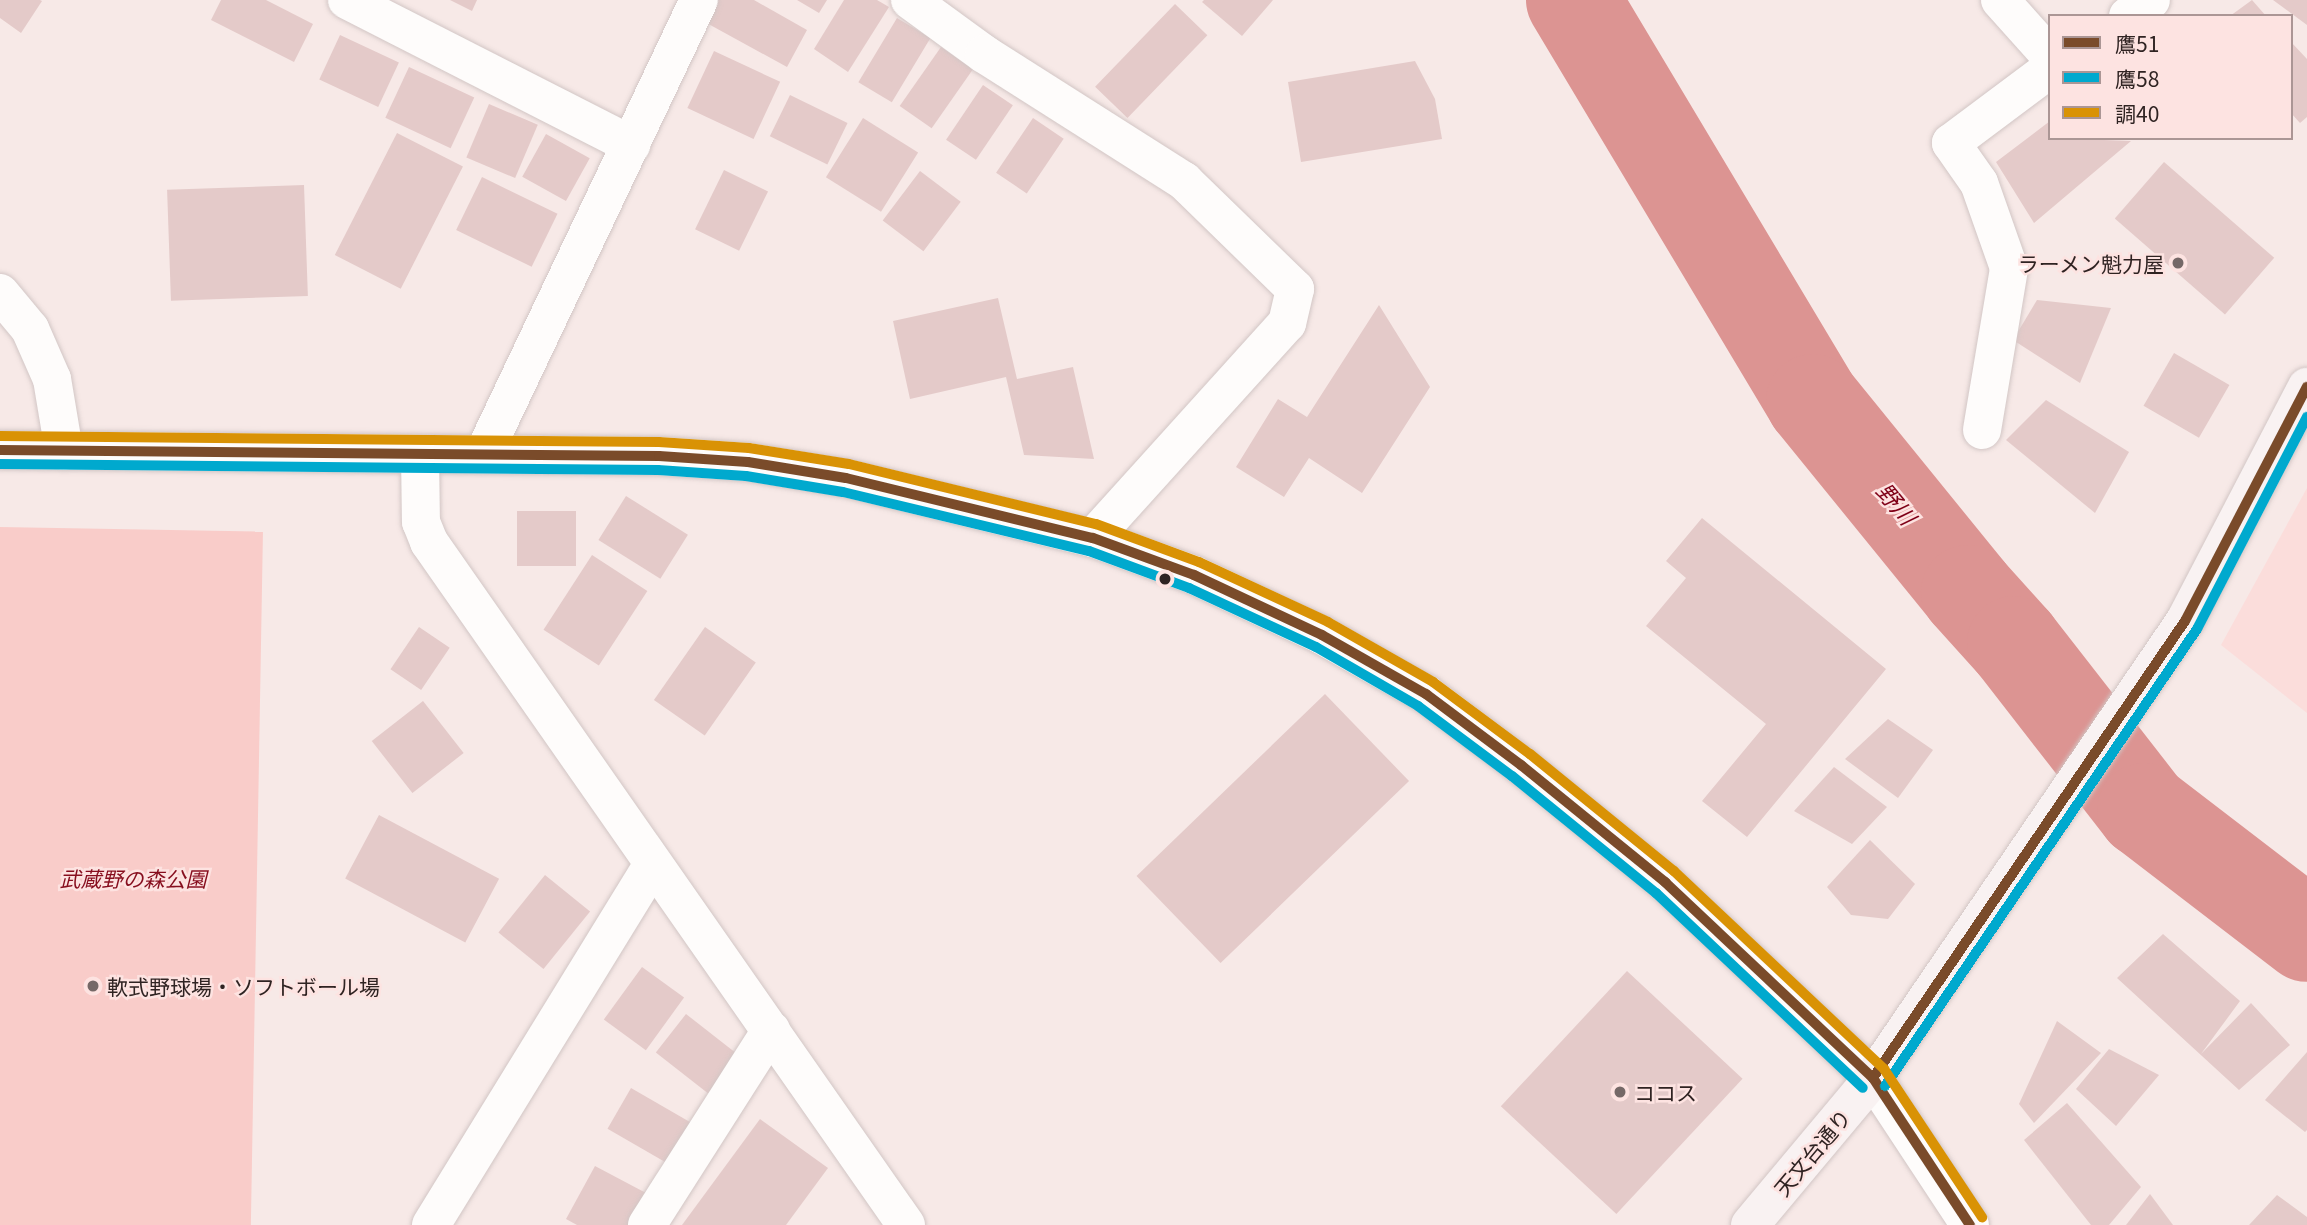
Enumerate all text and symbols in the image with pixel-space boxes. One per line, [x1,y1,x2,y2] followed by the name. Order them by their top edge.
[2048,14,2293,140] legend
[2115,28,2159,58] text: 鷹51
[2115,63,2159,93] text: 鷹58
[2115,98,2159,128] text: 調40
[2017,250,2164,276] place label: ラーメン魁力屋
[2170,255,2186,271] marker: ラーメン魁力屋
[1872,477,1922,529] water label: 野川
[1158,572,1172,586] unlabelled marker
[60,865,206,891] park label: 武蔵野の森公園
[107,973,380,999] place label: 軟式野球場・ソフトボール場
[85,978,101,994] marker: 軟式野球場・ソフトボール場
[1634,1079,1697,1105] place label: ココス
[1612,1084,1628,1100] marker: ココス
[1769,1104,1855,1200] street label: 天文台通り

